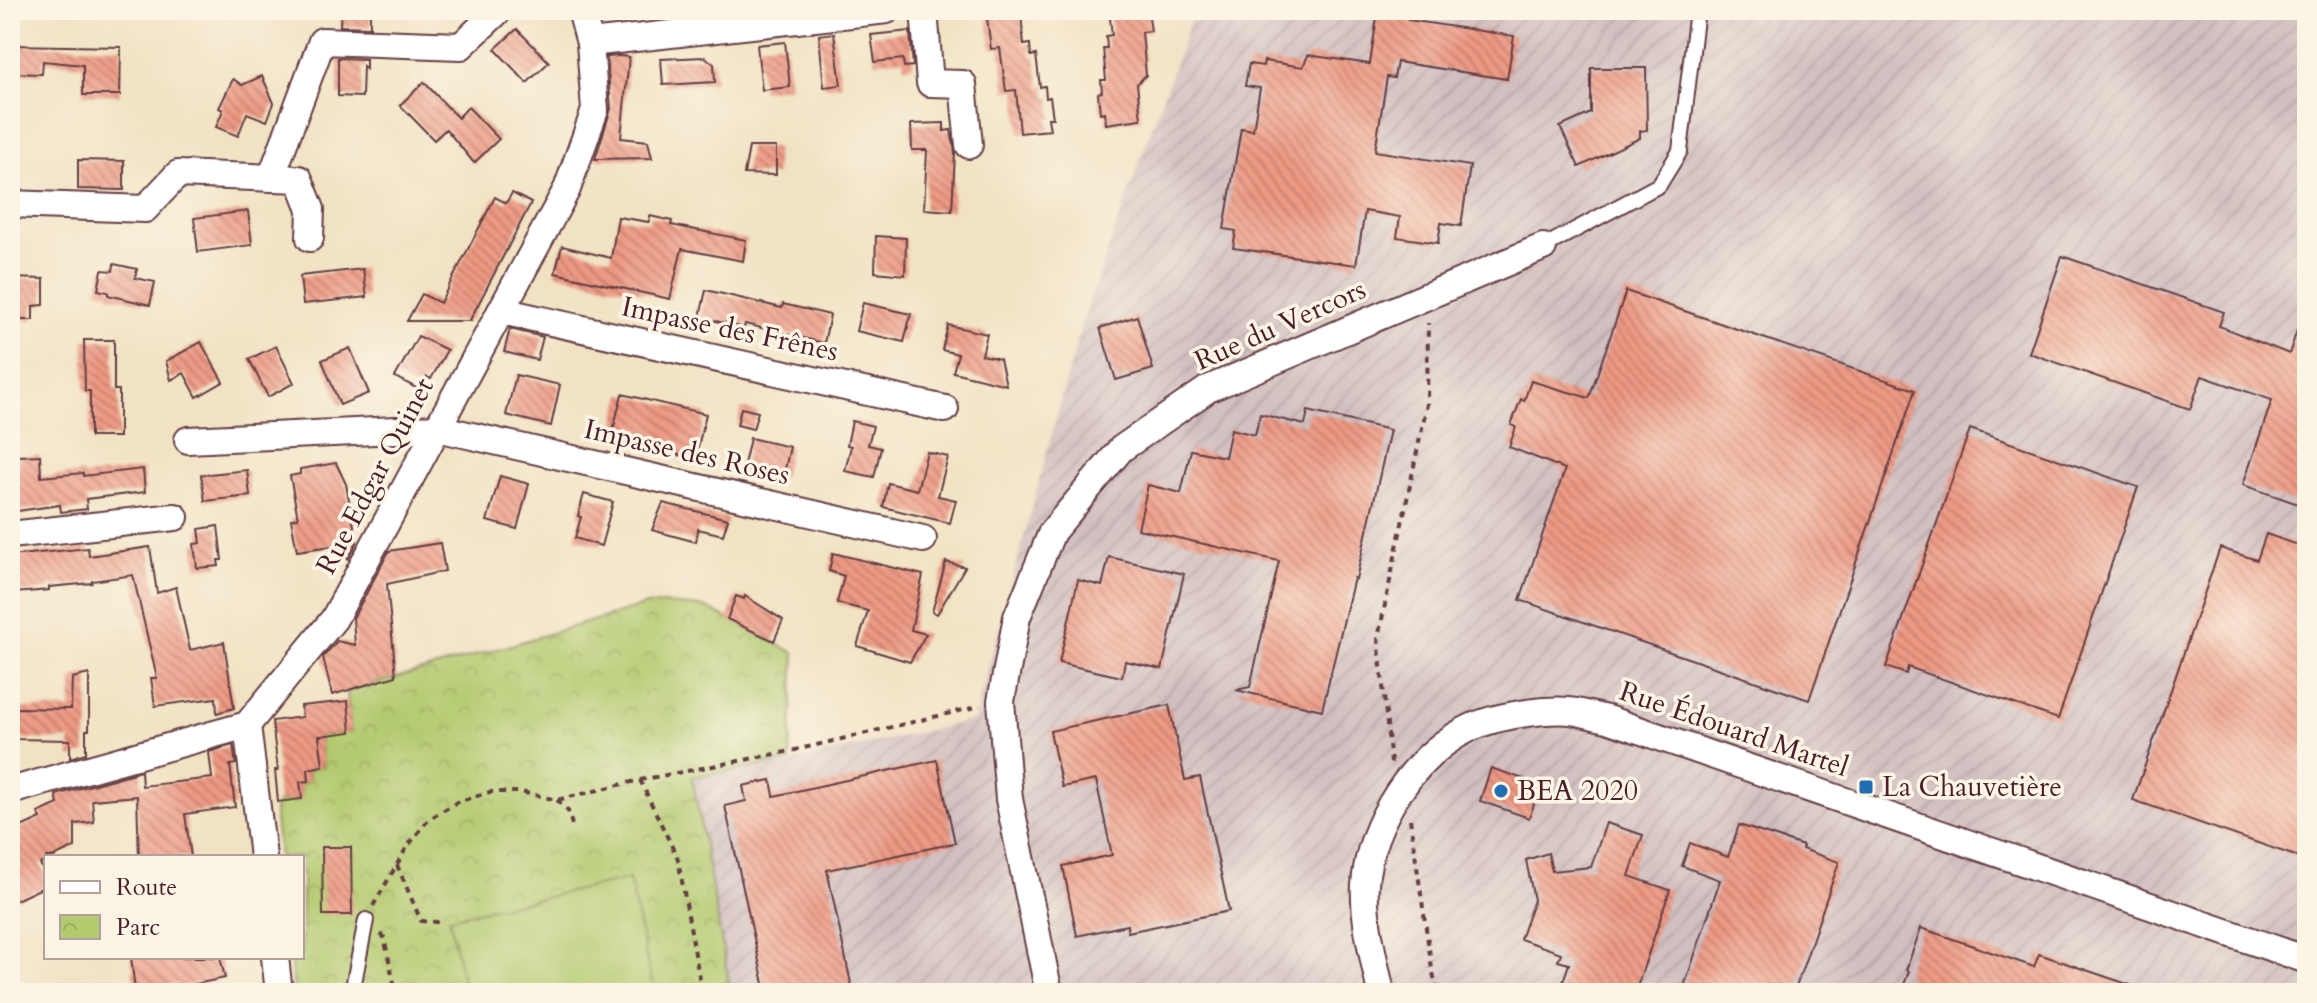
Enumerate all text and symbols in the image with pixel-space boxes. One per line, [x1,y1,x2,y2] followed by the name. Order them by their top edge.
[1188,270,1372,380] street label: Rue du Vercors
[618,287,842,371] street label: Impasse des Frênes
[307,371,443,581] street label: Rue Edgar Quinet
[581,410,793,494] street label: Impasse des Roses
[1614,672,1854,786] street label: Rue Édouard Martel
[1882,768,2062,806] place label: La Chauvetière
[1517,772,1638,810] place label: BEA 2020
[1857,778,1875,796] marker: La Chauvetière
[1492,782,1510,800] marker: BEA 2020
[44,855,304,959] legend
[116,871,177,904] text: Route
[116,911,160,944] text: Parc

